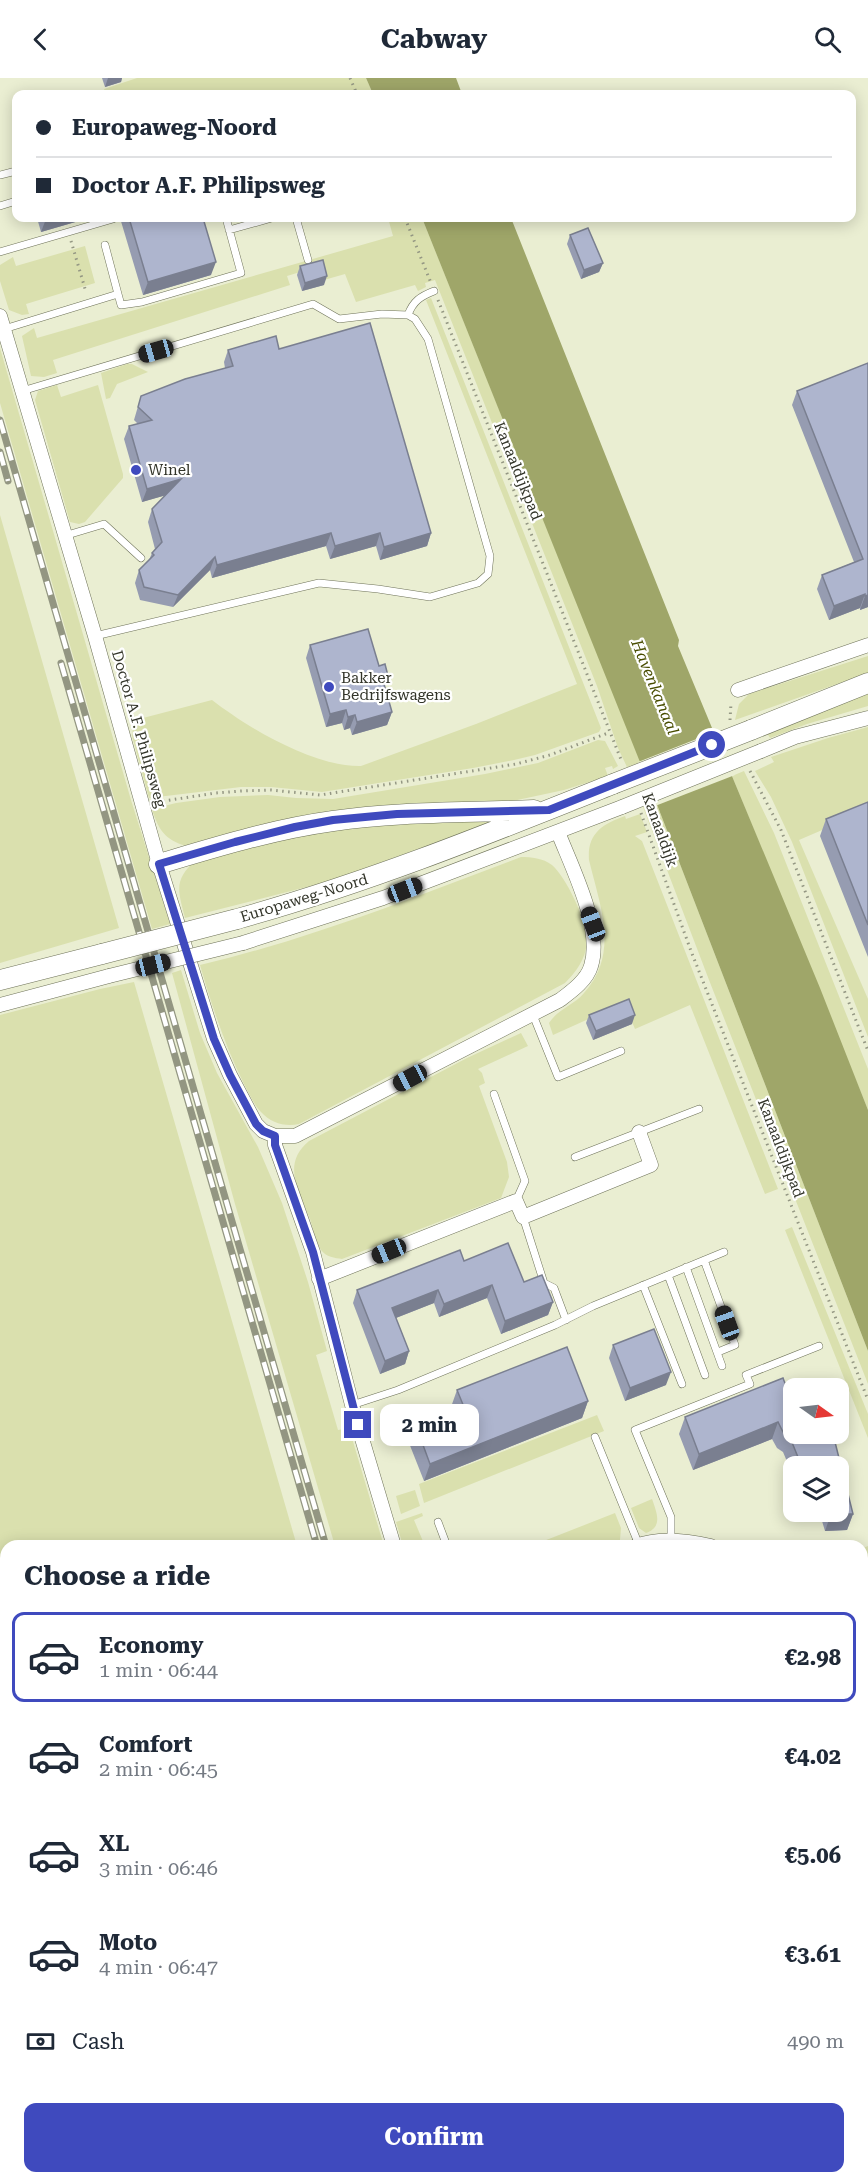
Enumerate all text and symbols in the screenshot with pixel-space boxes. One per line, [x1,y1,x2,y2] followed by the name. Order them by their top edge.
[24,23,57,56] icon: back
[381,23,487,55] text: Cabway
[811,23,844,56] icon: search
[72,115,277,140] text: Europaweg-Noord
[72,173,325,198] text: Doctor A.F. Philipsweg
[136,337,176,365] car
[490,419,546,523] street label: Kanaaldijkpad
[148,461,191,479] place label: Winel
[129,463,143,477] marker: Winel
[627,636,683,737] water label: Havenkanaal
[108,648,170,810] street label: Doctor A.F. Philipsweg
[341,669,451,704] place label: Bakker Bedrijfswagens
[322,680,336,694] marker: Bakker Bedrijfswagens
[698,731,725,758] route start
[638,790,682,870] street label: Kanaaldijk
[238,870,371,926] street label: Europaweg-Noord
[385,875,425,905] car
[578,904,608,944] car
[133,952,173,978] car
[390,1062,430,1094] car
[754,1096,808,1200] street label: Kanaaldijkpad
[369,1236,409,1266] car
[712,1303,742,1343] car
[783,1378,849,1444] north arrow
[783,1378,849,1522] map controls
[379,1404,478,1446] callout: 2 min
[344,1411,371,1438] route end
[402,1413,457,1437] text: 2 min
[783,1456,849,1522] button: layers
[24,1560,210,1592] text: Choose a ride
[27,1630,81,1684] icon: car
[99,1633,203,1658] text: Economy
[785,1645,841,1670] text: €2.98
[99,1658,218,1682] text: 1 min · 06:44
[27,1729,81,1783] icon: car
[99,1732,192,1757] text: Comfort
[785,1744,841,1769] text: €4.02
[99,1757,218,1781] text: 2 min · 06:45
[27,1828,81,1882] icon: car
[99,1831,129,1856] text: XL
[785,1843,841,1868] text: €5.06
[99,1856,218,1880] text: 3 min · 06:46
[27,1927,81,1981] icon: car
[99,1930,157,1955] text: Moto
[785,1942,841,1967] text: €3.61
[99,1955,218,1979] text: 4 min · 06:47
[24,2025,57,2058] icon: cash
[72,2029,124,2054] text: Cash
[787,2029,844,2053] text: 490 m
[24,2103,844,2172] button: Confirm

